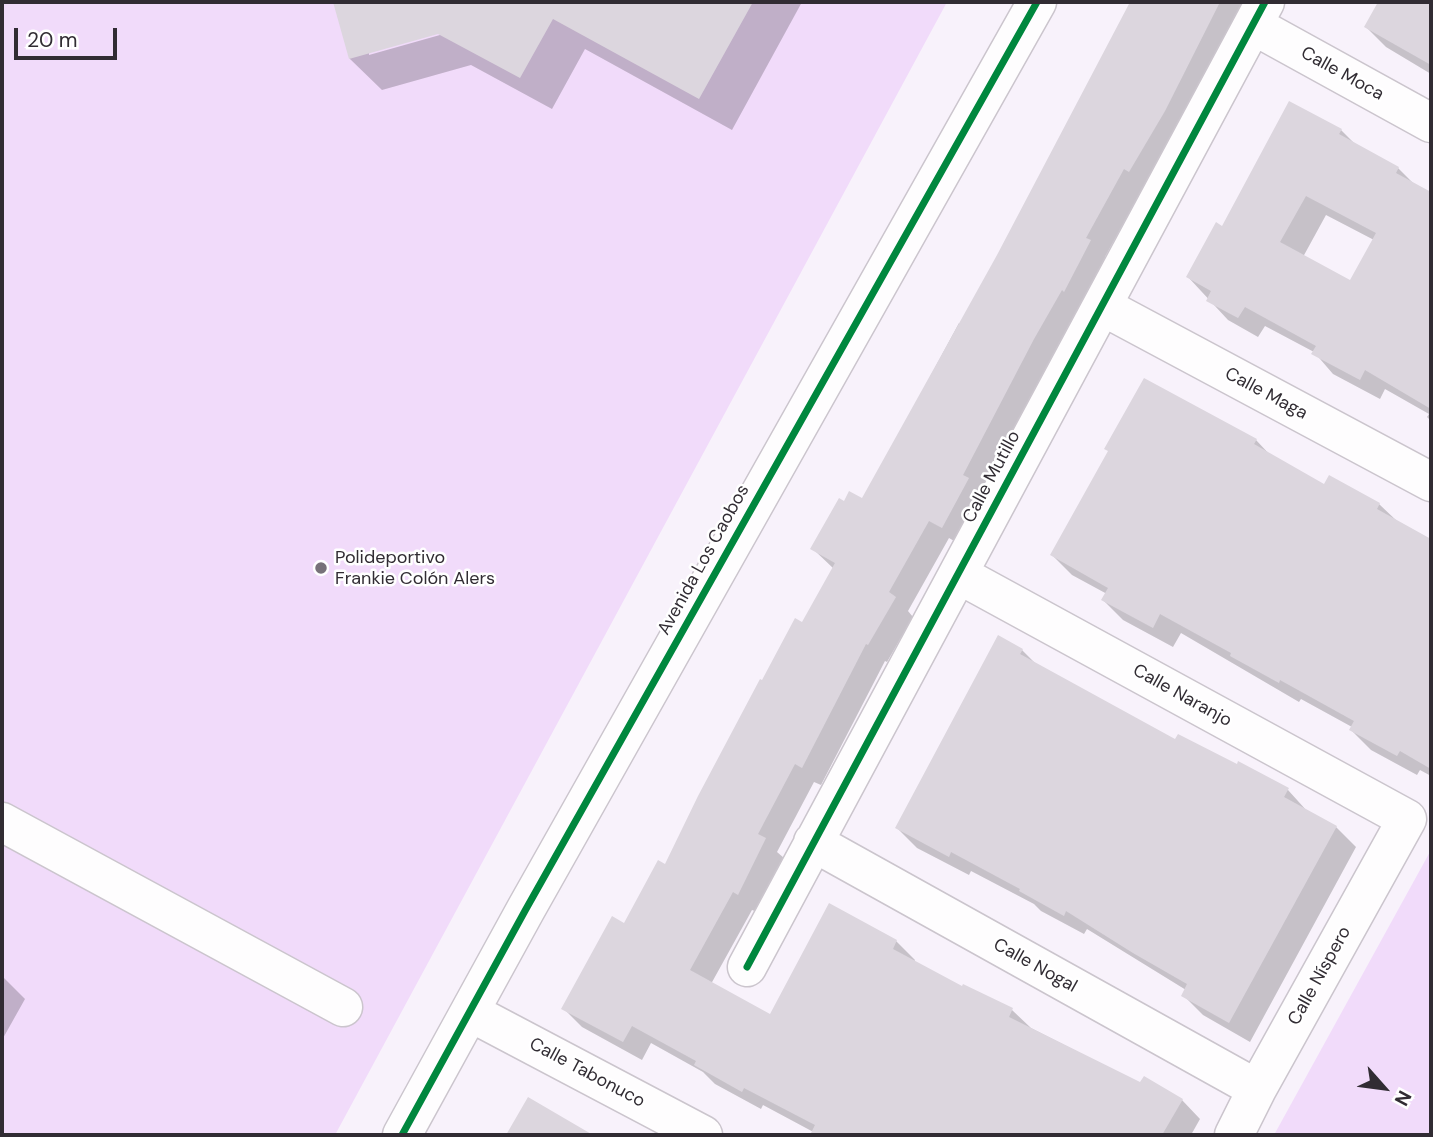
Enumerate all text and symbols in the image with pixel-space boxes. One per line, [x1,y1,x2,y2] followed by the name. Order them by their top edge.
[18,14,121,58] scale bar
[27,26,78,54] text: 20 m
[1297,42,1387,106] street label: Calle Moca
[1221,363,1311,425] street label: Calle Maga
[959,427,1025,527] street label: Calle Mutillo
[654,481,754,639] street label: Avenida Los Caobos
[335,547,495,590] place label: Polideportivo Frankie Colón Alers
[313,560,329,576] marker: Polideportivo Frankie Colón Alers
[1129,660,1235,732] street label: Calle Naranjo
[1284,923,1356,1029] street label: Calle Níspero
[989,934,1081,998] street label: Calle Nogal
[525,1033,649,1113] street label: Calle Tabonuco
[1349,1053,1419,1123] north arrow
[1389,1086,1417,1110] text: N

